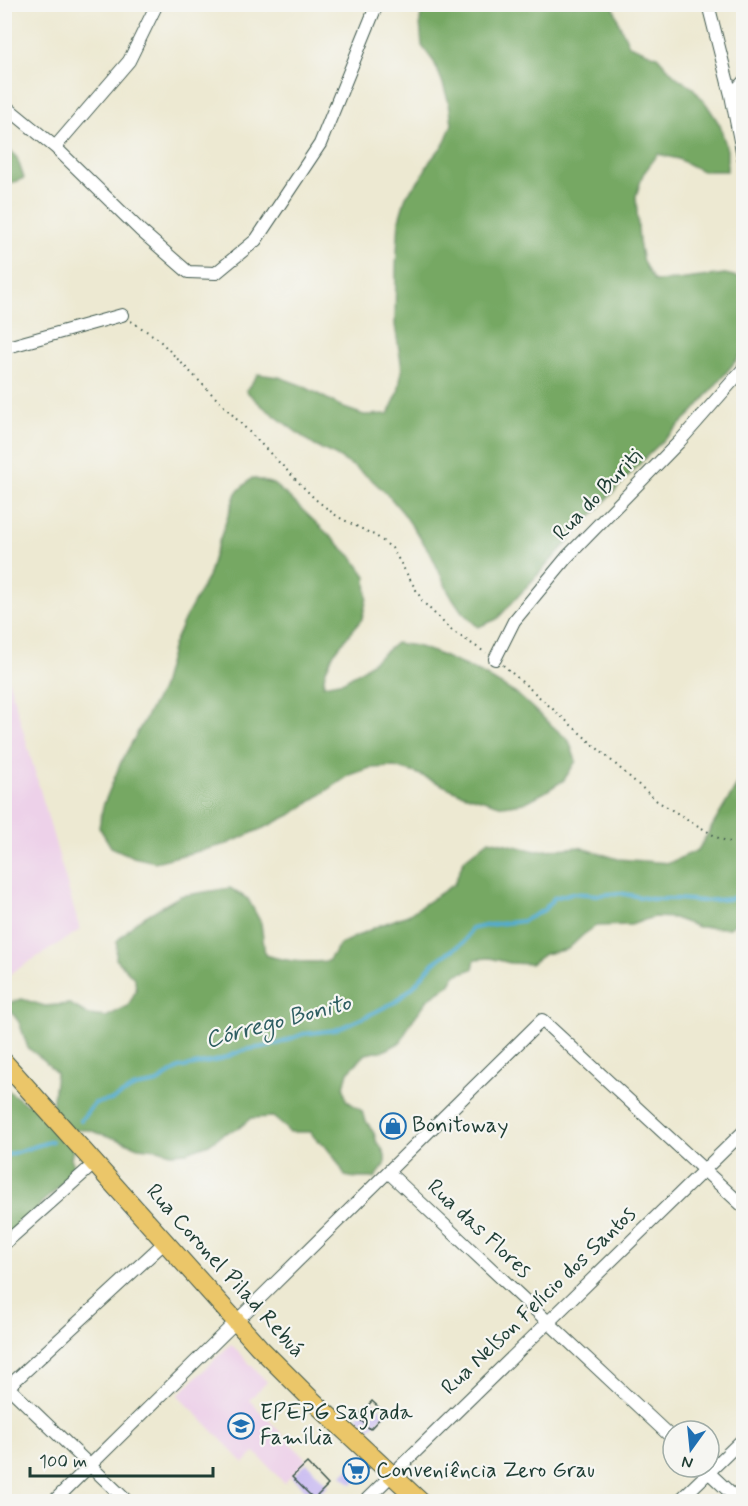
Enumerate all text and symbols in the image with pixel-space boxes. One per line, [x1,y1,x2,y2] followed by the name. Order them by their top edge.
[547,443,649,547] street label: Rua do Buriti
[202,987,356,1058] water label: Córrego Bonito
[378,1111,408,1141] shop icon: Bonitoway
[412,1112,508,1140] place label: Bonitoway
[421,1173,537,1285] street label: Rua das Flores
[140,1178,310,1364] street label: Rua Coronel Pilad Rebuá
[436,1200,643,1401] street label: Rua Nelson Felício dos Santos
[260,1399,414,1452] place label: EPEPG Sagrada Família
[226,1411,256,1441] school or university icon: EPEPG Sagrada Família
[661,1419,721,1479] north arrow
[30,1440,213,1478] scale bar
[39,1450,87,1474] text: 100 m
[680,1451,695,1474] text: N
[341,1456,371,1486] supermarket icon: Conveniência Zero Grau
[376,1457,595,1485] place label: Conveniência Zero Grau

